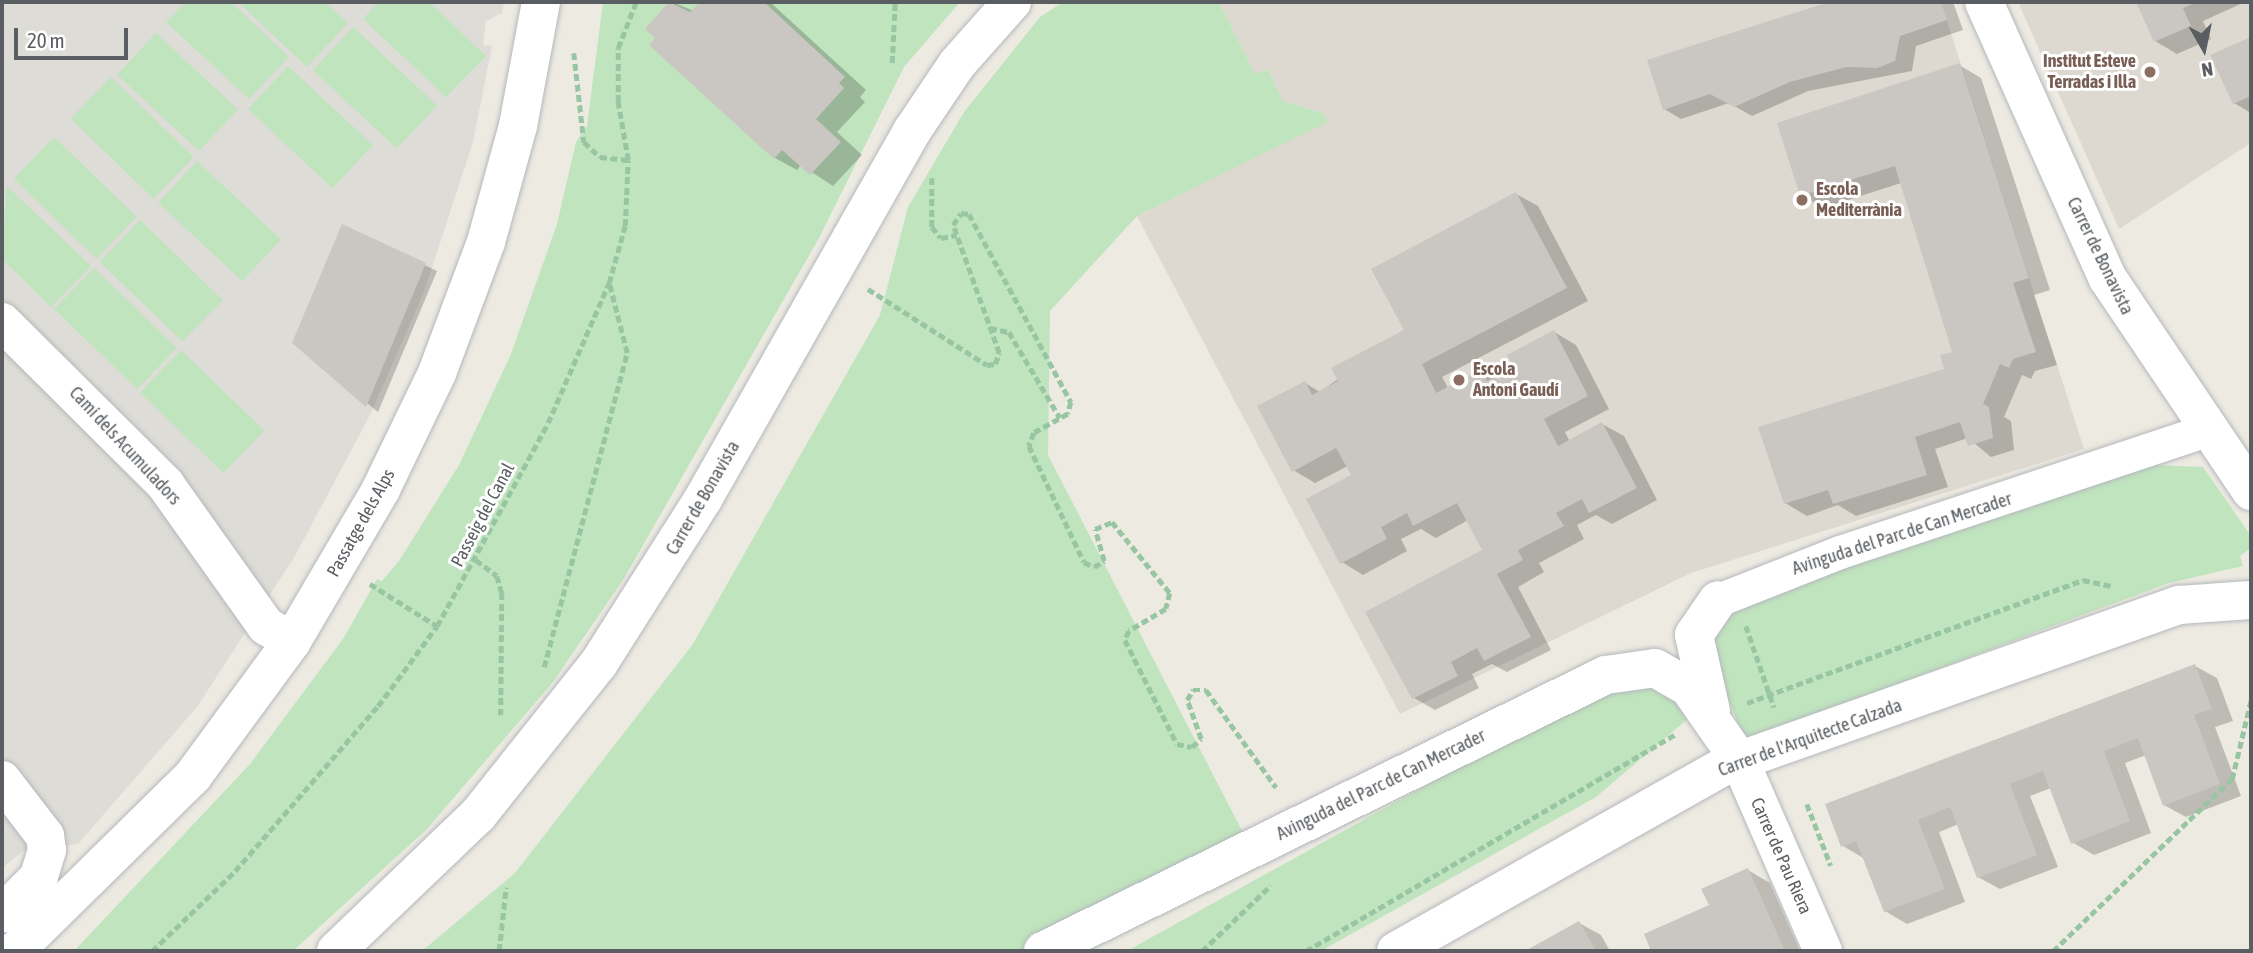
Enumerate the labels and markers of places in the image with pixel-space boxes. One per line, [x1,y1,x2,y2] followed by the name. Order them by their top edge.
[2043,51,2136,94] place label: Institut Esteve Terradas i Illa
[2142,64,2158,80] marker: Institut Esteve Terradas i Illa
[1816,179,1902,222] place label: Escola Mediterrània
[1794,192,1810,208] marker: Escola Mediterrània
[1473,359,1559,402] place label: Escola Antoni Gaudí
[1451,372,1467,388] marker: Escola Antoni Gaudí

